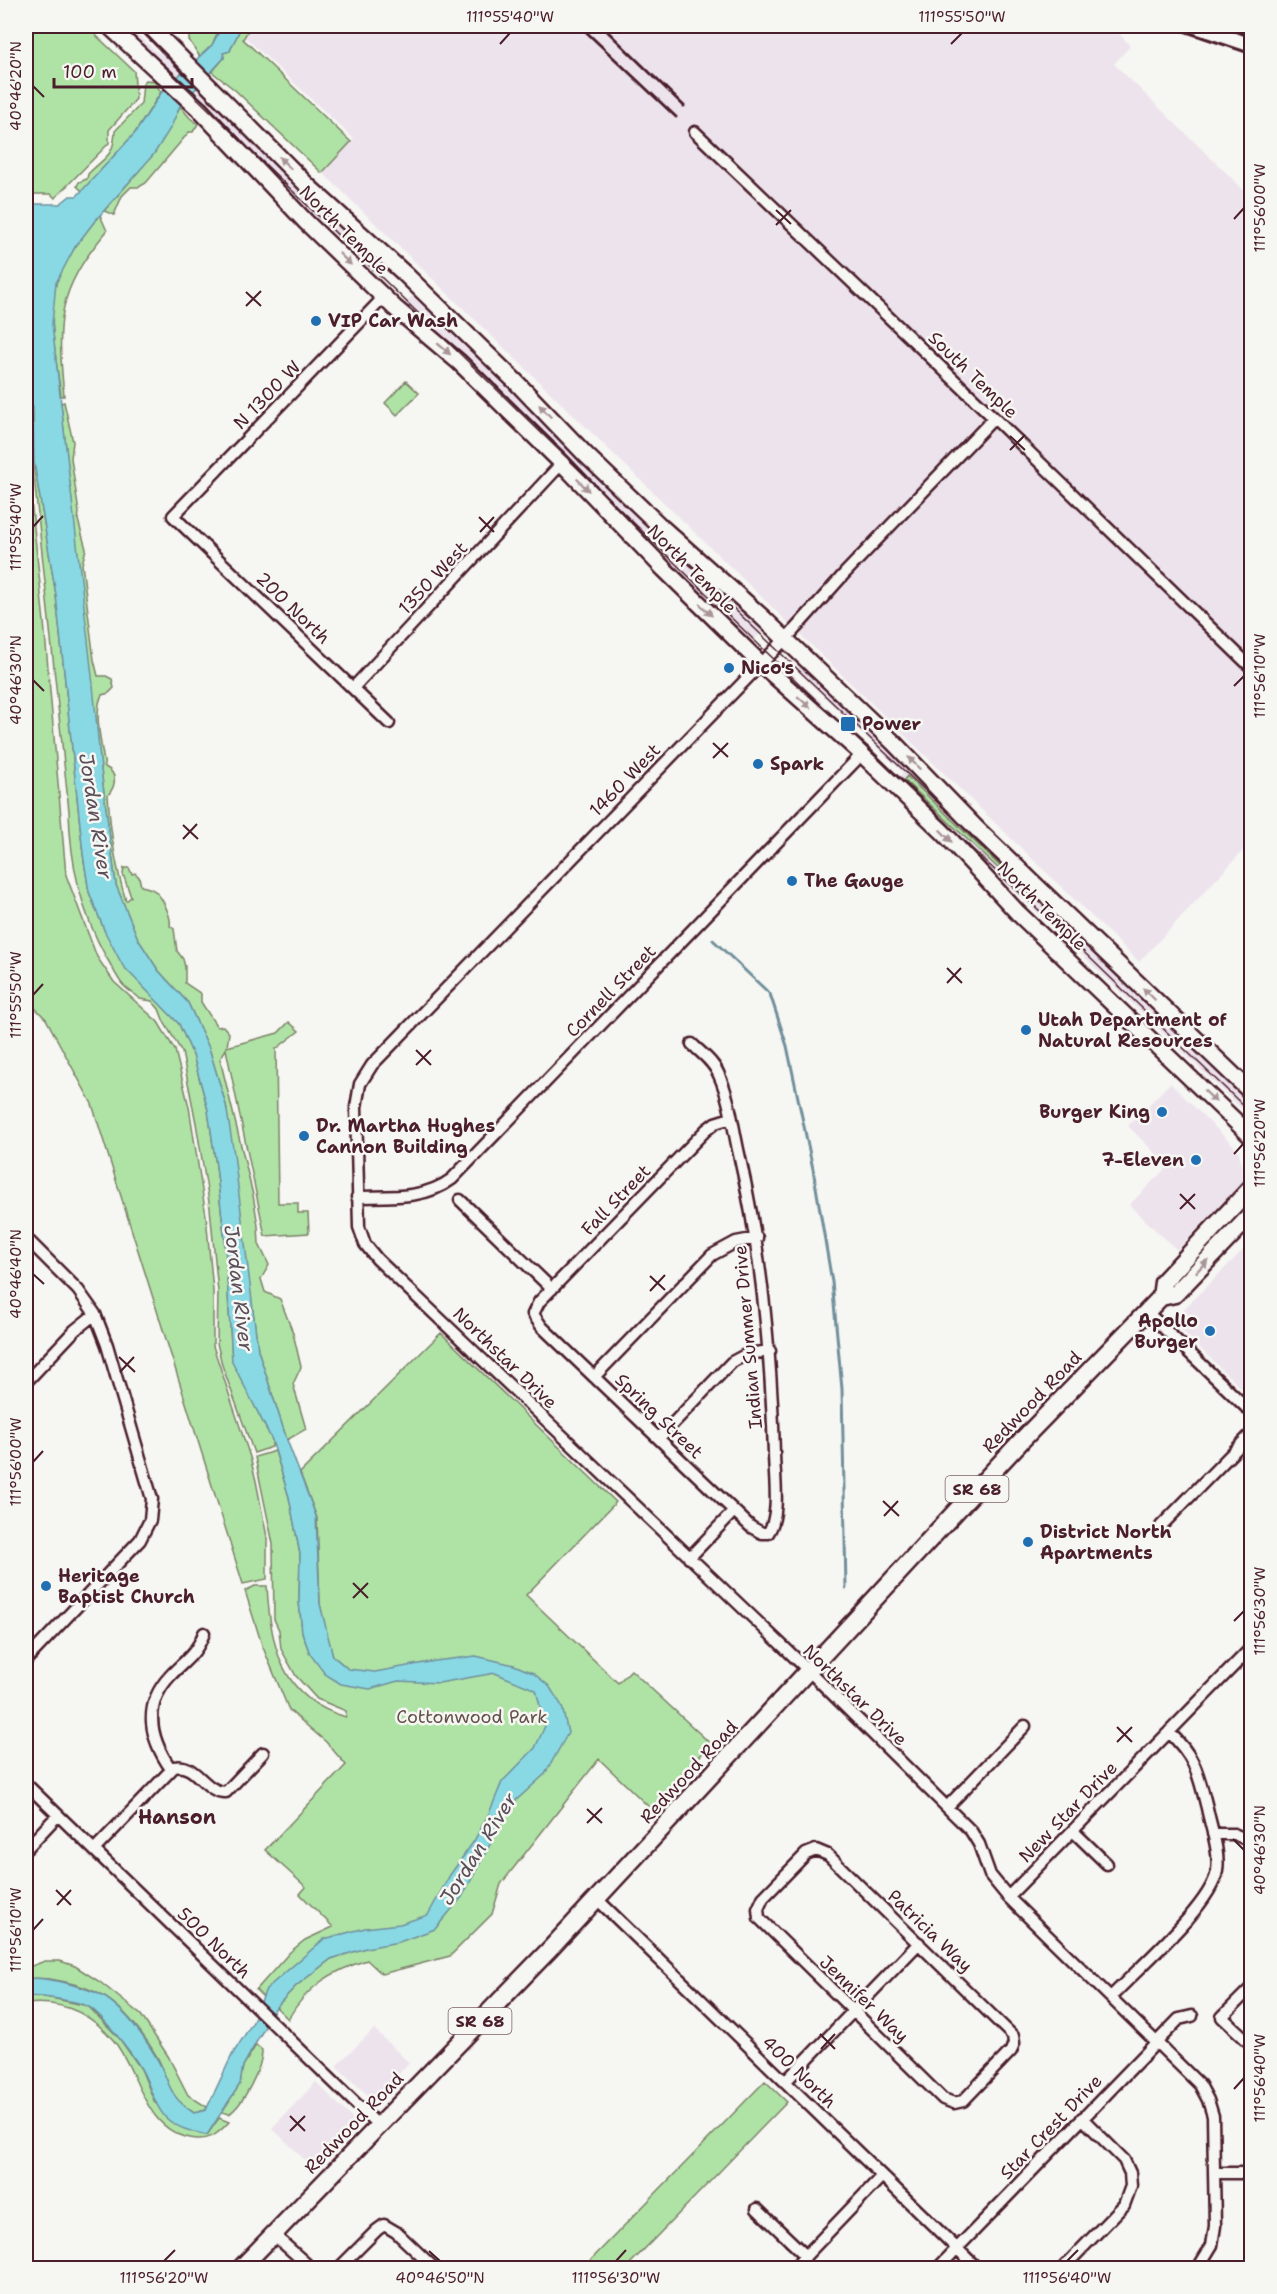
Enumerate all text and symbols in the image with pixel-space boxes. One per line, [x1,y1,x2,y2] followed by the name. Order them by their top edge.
[466,7,554,27] text: 111°55'40"W
[918,7,1006,27] text: 111°55'50"W
[6,41,26,131] text: 40°46'20"N
[54,51,192,89] scale bar
[63,60,117,84] text: 100 m
[278,157,292,171] one-way arrow
[1250,163,1270,253] text: 111°56'00"W
[294,180,394,280] street label: North Temple
[337,252,351,266] one-way arrow
[328,309,458,333] place label: VIP Car Wash
[309,314,323,328] marker: VIP Car Wash
[923,326,1023,424] street label: South Temple
[436,343,452,356] one-way arrow
[228,355,306,435] street label: N 1300 W
[538,404,552,418] one-way arrow
[576,478,590,492] one-way arrow
[6,483,26,571] text: 111°55'40"W
[642,519,742,619] street label: North Temple
[393,536,473,620] street label: 1350 West
[251,567,335,649] street label: 200 North
[698,603,713,617] one-way arrow
[1250,633,1270,719] text: 111°56'10"W
[6,635,26,725] text: 40°46'30"N
[741,656,794,680] place label: Nico's
[722,661,736,675] marker: Nico's
[796,696,812,709] one-way arrow
[862,712,921,736] place label: Power
[839,715,857,733] marker: Power
[584,738,666,822] street label: 1460 West
[73,751,119,882] water label: Jordan River
[770,752,824,776] place label: Spark
[907,756,921,771] one-way arrow
[751,757,765,771] marker: Spark
[939,828,952,843] one-way arrow
[992,856,1092,956] street label: North Temple
[804,869,904,893] place label: The Gauge
[785,874,799,888] marker: The Gauge
[561,939,661,1043] street label: Cornell Street
[6,951,26,1039] text: 111°55'50"W
[1142,988,1156,1002] one-way arrow
[1038,1008,1228,1053] place label: Utah Department of Natural Resources
[1019,1023,1033,1037] marker: Utah Department of Natural Resources
[1203,1089,1217,1103] one-way arrow
[1250,1099,1270,1187] text: 111°56'20"W
[1039,1100,1150,1124] place label: Burger King
[1155,1105,1169,1119] marker: Burger King
[316,1114,495,1159] place label: Dr. Martha Hughes Cannon Building
[297,1129,311,1143] marker: Dr. Martha Hughes Cannon Building
[1102,1148,1184,1172] place label: 7-Eleven
[1189,1153,1203,1167] marker: 7-Eleven
[576,1159,656,1241] street label: Fall Street
[218,1223,260,1353] water label: Jordan River
[6,1229,26,1319] text: 40°46'40"N
[728,1244,768,1430] street label: Indian Summer Drive
[1194,1259,1208,1273] one-way arrow
[448,1302,562,1414] street label: Northstar Drive
[1135,1309,1198,1354] place label: Apollo Burger
[1203,1324,1217,1338] marker: Apollo Burger
[977,1346,1087,1458] street label: Redwood Road
[610,1368,708,1464] street label: Spring Street
[6,1417,26,1507] text: 111°56'00"W
[946,1476,1008,1502] road number: SR 68
[1040,1520,1172,1565] place label: District North Apartments
[1021,1535,1035,1549] marker: District North Apartments
[58,1564,195,1609] place label: Heritage Baptist Church
[1250,1567,1270,1655] text: 111°56'30"W
[39,1579,53,1593] marker: Heritage Baptist Church
[798,1639,912,1751] street label: Northstar Drive
[396,1705,548,1729] park label: Cottonwood Park
[635,1715,743,1829] street label: Redwood Road
[1013,1756,1123,1868] street label: New Star Drive
[433,1788,523,1910] water label: Jordan River
[138,1804,216,1830] district label: Hanson
[1250,1805,1270,1895] text: 40°46'30"N
[882,1884,978,1978] street label: Patricia Way
[6,1887,26,1973] text: 111°56'10"W
[172,1902,256,1984] street label: 500 North
[814,1950,914,2048] street label: Jennifer Way
[448,2008,512,2034] road number: SR 68
[757,2030,841,2114] street label: 400 North
[1250,2034,1270,2122] text: 111°56'40"W
[299,2067,409,2179] street label: Redwood Road
[995,2069,1107,2185] street label: Star Crest Drive
[120,2268,208,2288] text: 111°56'20"W
[395,2268,485,2288] text: 40°46'50"N
[572,2268,660,2288] text: 111°56'30"W
[1023,2268,1111,2288] text: 111°56'40"W

